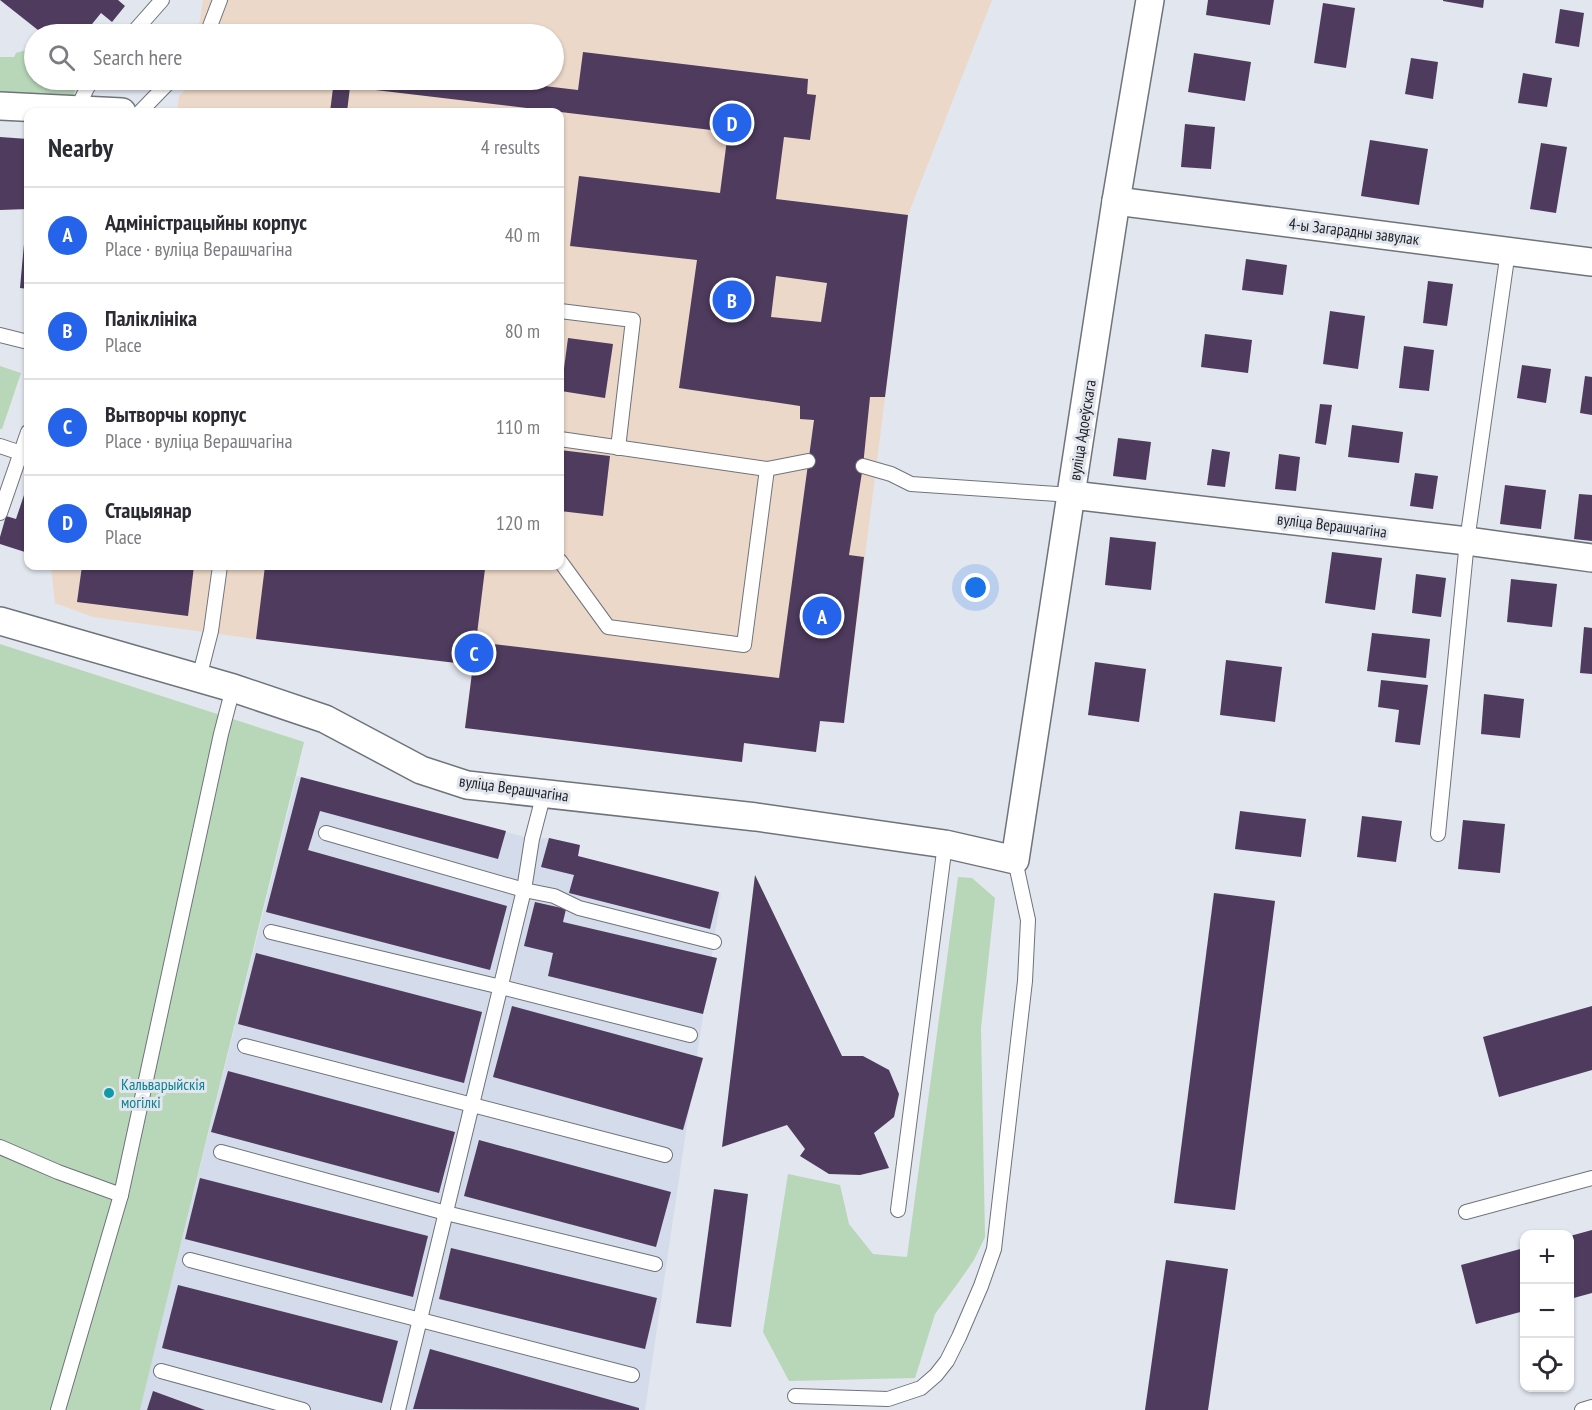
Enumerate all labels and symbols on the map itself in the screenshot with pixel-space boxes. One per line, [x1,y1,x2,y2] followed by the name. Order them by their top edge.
[712,100,752,146] pin: D
[1288,213,1421,249] street label: 4-ы Загарадны завулак
[712,278,752,322] pin: B
[1064,378,1100,482] street label: вуліца Адоеўскага
[1276,508,1388,542] street label: вуліца Верашчагіна
[961,573,990,602] your location
[802,594,842,638] pin: A
[454,630,494,676] pin: C
[458,770,570,806] street label: вуліца Верашчагіна
[121,1074,205,1112] place label: Кальварыйскія могілкі
[102,1086,116,1100] marker: Кальварыйскія могілкі

